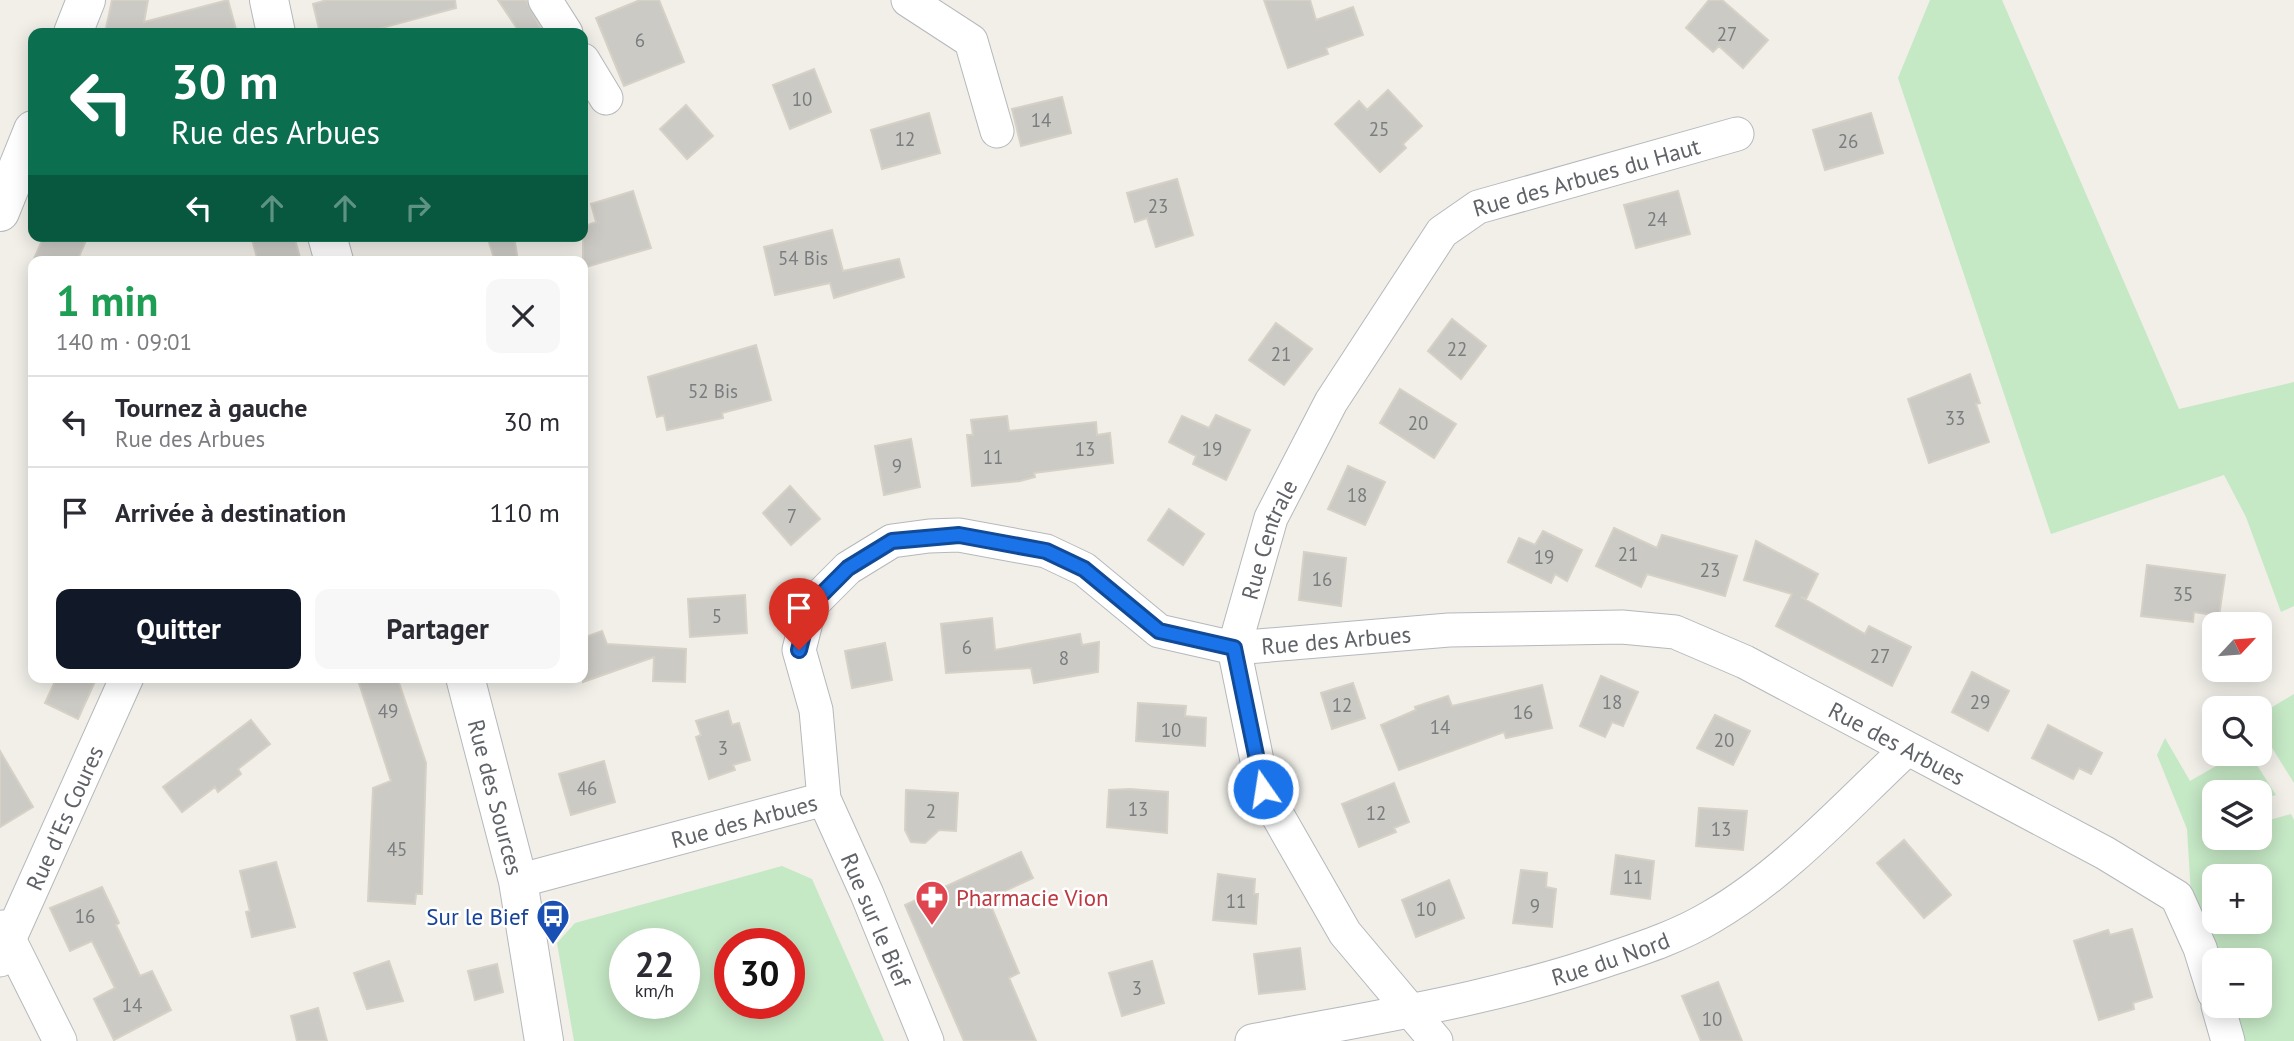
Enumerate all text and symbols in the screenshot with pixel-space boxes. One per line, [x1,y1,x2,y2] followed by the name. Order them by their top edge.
[1717,22,1737,46] house number: 27
[635,28,645,52] house number: 6
[171,49,278,113] text: 30 m
[56,56,147,147] icon: left
[792,87,812,111] house number: 10
[1031,108,1051,132] house number: 14
[171,111,380,153] text: Rue des Arbues
[1369,117,1389,141] house number: 25
[895,127,915,151] house number: 12
[1838,129,1858,153] house number: 26
[1469,131,1703,222] street label: Rue des Arbues du Haut
[180,189,218,227] icon: left
[253,189,291,227] icon: ahead
[326,189,364,227] icon: ahead
[399,189,437,227] icon: right
[1148,194,1168,218] house number: 23
[1647,207,1667,231] house number: 24
[778,246,828,270] house number: 54 Bis
[56,273,158,328] text: 1 min
[486,279,560,353] button: close
[56,327,192,356] text: 140 m · 09:01
[1447,337,1467,361] house number: 22
[1271,342,1291,366] house number: 21
[688,379,738,403] house number: 52 Bis
[115,391,307,424] text: Tournez à gauche
[56,403,94,441] icon: left
[504,405,560,438] text: 30 m
[1945,406,1965,430] house number: 33
[1408,411,1428,435] house number: 20
[115,424,265,453] text: Rue des Arbues
[1075,437,1095,461] house number: 13
[1202,437,1222,461] house number: 19
[983,445,1003,469] house number: 11
[892,454,902,478] house number: 9
[1234,474,1303,603] street label: Rue Centrale
[1347,483,1367,507] house number: 18
[56,494,94,532] icon: arrive
[115,496,346,529] text: Arrivée à destination
[489,496,560,529] text: 110 m
[787,504,797,528] house number: 7
[1618,542,1638,566] house number: 21
[1534,545,1554,569] house number: 19
[1700,558,1720,582] house number: 23
[1312,567,1332,591] house number: 16
[769,578,829,650] pin
[2173,582,2193,606] house number: 35
[56,589,301,669] button: Quitter
[315,589,560,669] button: Partager
[780,589,818,627] icon: arrive
[712,604,722,628] house number: 5
[2202,612,2272,682] north arrow
[2202,612,2272,1018] map controls
[1260,619,1412,660] street label: Rue des Arbues
[962,635,972,659] house number: 6
[1870,644,1890,668] house number: 27
[1059,646,1069,670] house number: 8
[1602,690,1622,714] house number: 18
[1970,690,1990,714] house number: 29
[1332,693,1352,717] house number: 12
[1824,695,1970,791] street label: Rue des Arbues
[2202,696,2272,766] button: search
[378,699,398,723] house number: 49
[1513,700,1533,724] house number: 16
[1430,715,1450,739] house number: 14
[462,716,530,878] street label: Rue des Sources
[1161,718,1181,742] house number: 10
[1714,728,1734,752] house number: 20
[718,736,728,760] house number: 3
[19,741,109,895] street label: Rue d'Es Coures
[1226,752,1300,826] position arrow
[577,776,597,800] house number: 46
[2202,780,2272,850] button: layers
[668,787,820,854] street label: Rue des Arbues
[1128,797,1148,821] house number: 13
[926,799,936,823] house number: 2
[1366,801,1386,825] house number: 12
[1711,817,1731,841] house number: 13
[387,837,407,861] house number: 45
[835,849,918,993] street label: Rue sur le Bief
[2202,864,2272,934] button: +
[1623,865,1643,889] house number: 11
[913,878,951,927] pharmacy icon: Pharmacie Vion
[956,883,1109,912] place label: Pharmacie Vion
[1226,889,1246,913] house number: 11
[1530,894,1540,918] house number: 9
[534,897,572,946] bus stop icon: Sur le Bief
[1416,897,1436,921] house number: 10
[426,902,530,931] place label: Sur le Bief
[75,904,95,928] house number: 16
[1548,925,1673,991] street label: Rue du Nord
[714,928,805,1019] speed limit sign: 30
[635,941,674,987] text: 22
[2202,948,2272,1018] button: −
[1132,976,1142,1000] house number: 3
[635,979,674,1002] text: km/h
[122,993,142,1017] house number: 14
[1702,1007,1722,1031] house number: 10

